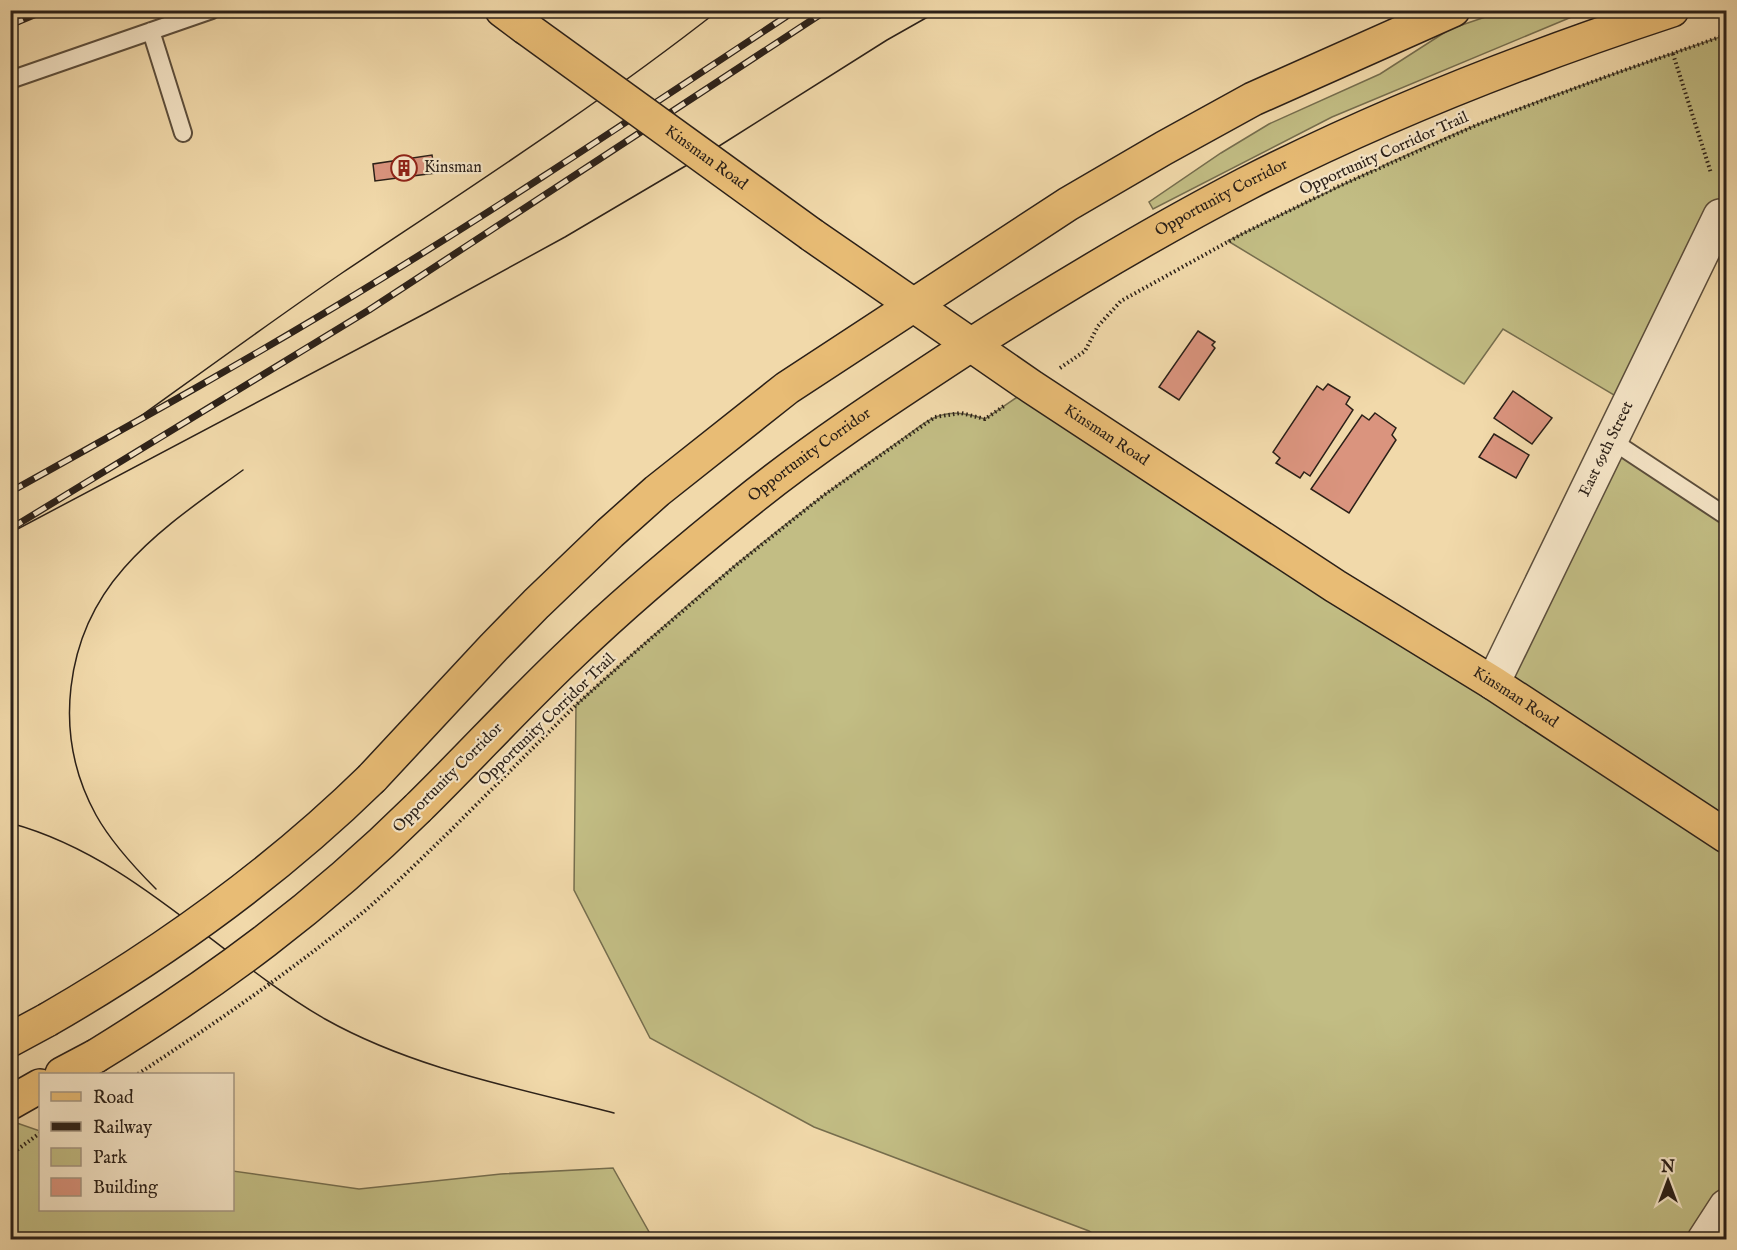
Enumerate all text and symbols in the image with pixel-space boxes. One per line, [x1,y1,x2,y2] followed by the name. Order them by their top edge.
[1296,107,1472,200] street label: Opportunity Corridor Trail
[660,121,752,195] street label: Kinsman Road
[389,153,419,183] building icon: Kinsman
[1152,155,1291,241] street label: Opportunity Corridor
[424,158,482,178] place label: Kinsman
[1575,398,1639,500] street label: East 69th Street
[1060,401,1153,471] street label: Kinsman Road
[744,404,875,507] street label: Opportunity Corridor
[474,649,620,791] street label: Opportunity Corridor Trail
[1469,663,1562,733] street label: Kinsman Road
[389,719,507,837] street label: Opportunity Corridor
[39,1073,234,1211] legend
[93,1087,134,1110] text: Road
[93,1117,152,1140] text: Railway
[93,1147,128,1170] text: Park
[1638,1151,1698,1211] north arrow
[1660,1158,1675,1178] text: N
[93,1177,158,1200] text: Building

